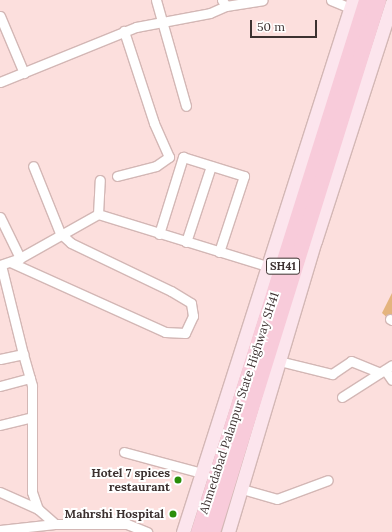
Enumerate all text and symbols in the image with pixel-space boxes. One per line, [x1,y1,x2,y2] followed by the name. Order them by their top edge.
[252,12,319,38] scale bar
[257,19,285,34] text: 50 m
[266,257,300,275] road number: SH41
[196,290,282,516] street label: Ahmedabad Palanpur State Highway SH41
[91,466,170,494] place label: Hotel 7 spices restaurant
[173,475,183,485] marker: Hotel 7 spices restaurant
[65,507,164,521] place label: Mahrshi Hospital
[167,508,179,520] marker: Mahrshi Hospital

